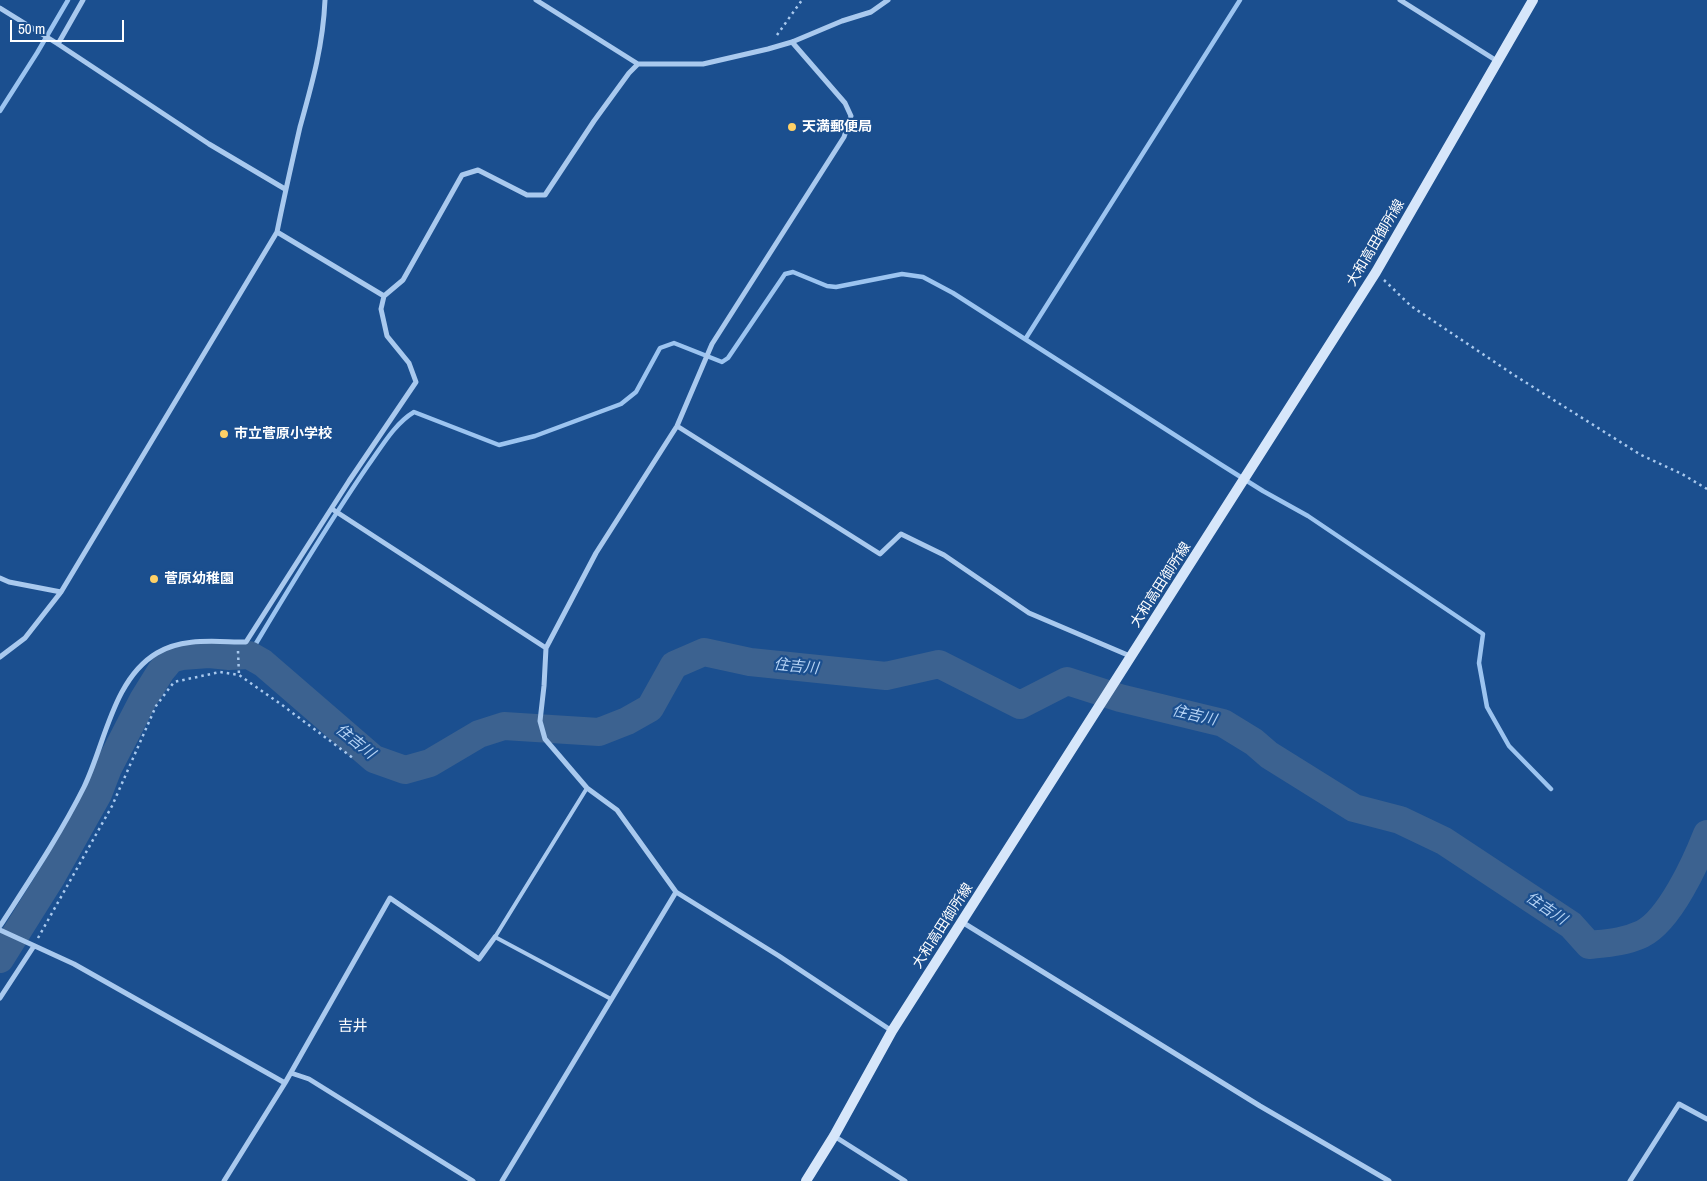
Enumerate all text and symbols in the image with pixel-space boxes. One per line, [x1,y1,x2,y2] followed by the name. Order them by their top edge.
[12,10,126,42] scale bar
[18,18,45,39] text: 50 m
[802,119,872,135] place label: 天満郵便局
[786,121,798,133] marker: 天満郵便局
[1344,197,1408,289] street label: 大和高田御所線
[234,426,332,442] place label: 市立菅原小学校
[218,428,230,440] marker: 市立菅原小学校
[1127,539,1195,631] street label: 大和高田御所線
[164,571,234,587] place label: 菅原幼稚園
[148,573,160,585] marker: 菅原幼稚園
[773,656,819,678] water label: 住吉川
[1170,702,1218,730] water label: 住吉川
[332,721,378,763] water label: 住吉川
[909,880,977,972] street label: 大和高田御所線
[1522,889,1570,929] water label: 住吉川
[338,1018,368,1036] district label: 吉井

